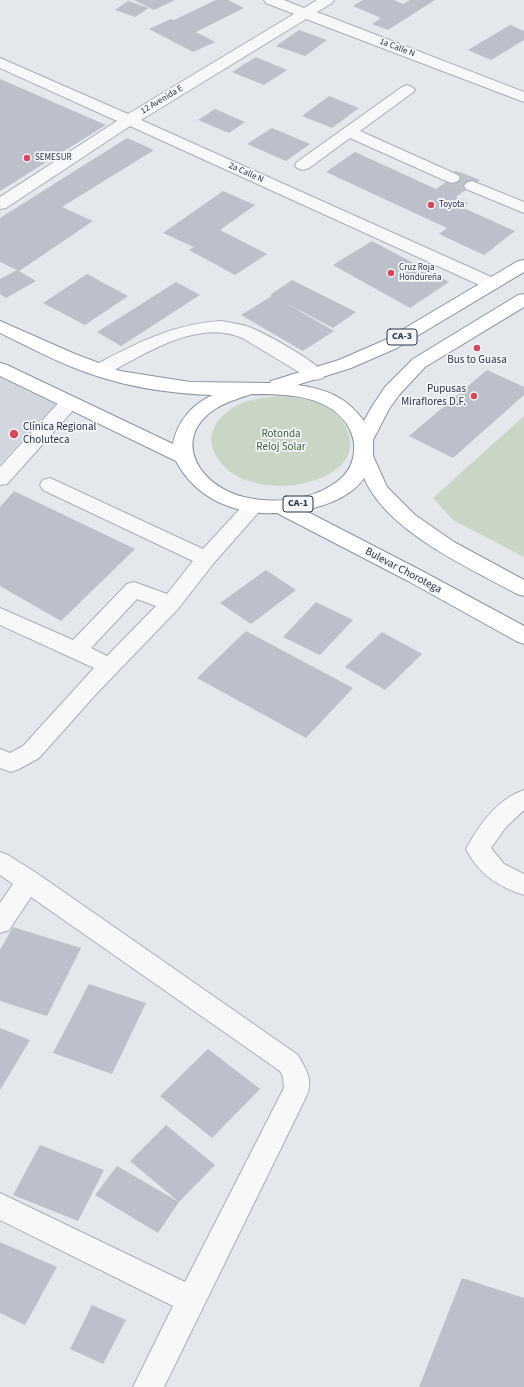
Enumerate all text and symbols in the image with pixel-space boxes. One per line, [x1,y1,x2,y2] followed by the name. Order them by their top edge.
[378,36,416,60] street label: 1a Calle N
[139,83,185,117] street label: 12 Avenida E
[22,153,32,163] marker: SEMESUR
[35,153,72,163] place label: SEMESUR
[227,161,265,185] street label: 2a Calle N
[426,200,436,210] marker: Toyota
[439,200,464,210] place label: Toyota
[399,263,442,284] place label: Cruz Roja Hondureña
[386,268,396,278] marker: Cruz Roja Hondureña
[387,329,417,345] road number: CA-3
[472,343,482,353] marker: Bus to Guasa
[447,354,507,368] place label: Bus to Guasa
[401,383,466,409] place label: Pupusas Miraflores D.F.
[469,391,479,401] marker: Pupusas Miraflores D.F.
[23,421,96,447] place label: Clínica Regional Choluteca
[8,428,20,440] marker: Clínica Regional Choluteca
[256,428,306,454] park label: Rotonda Reloj Solar
[283,496,313,512] road number: CA-1
[362,545,444,597] street label: Bulevar Chorotega

